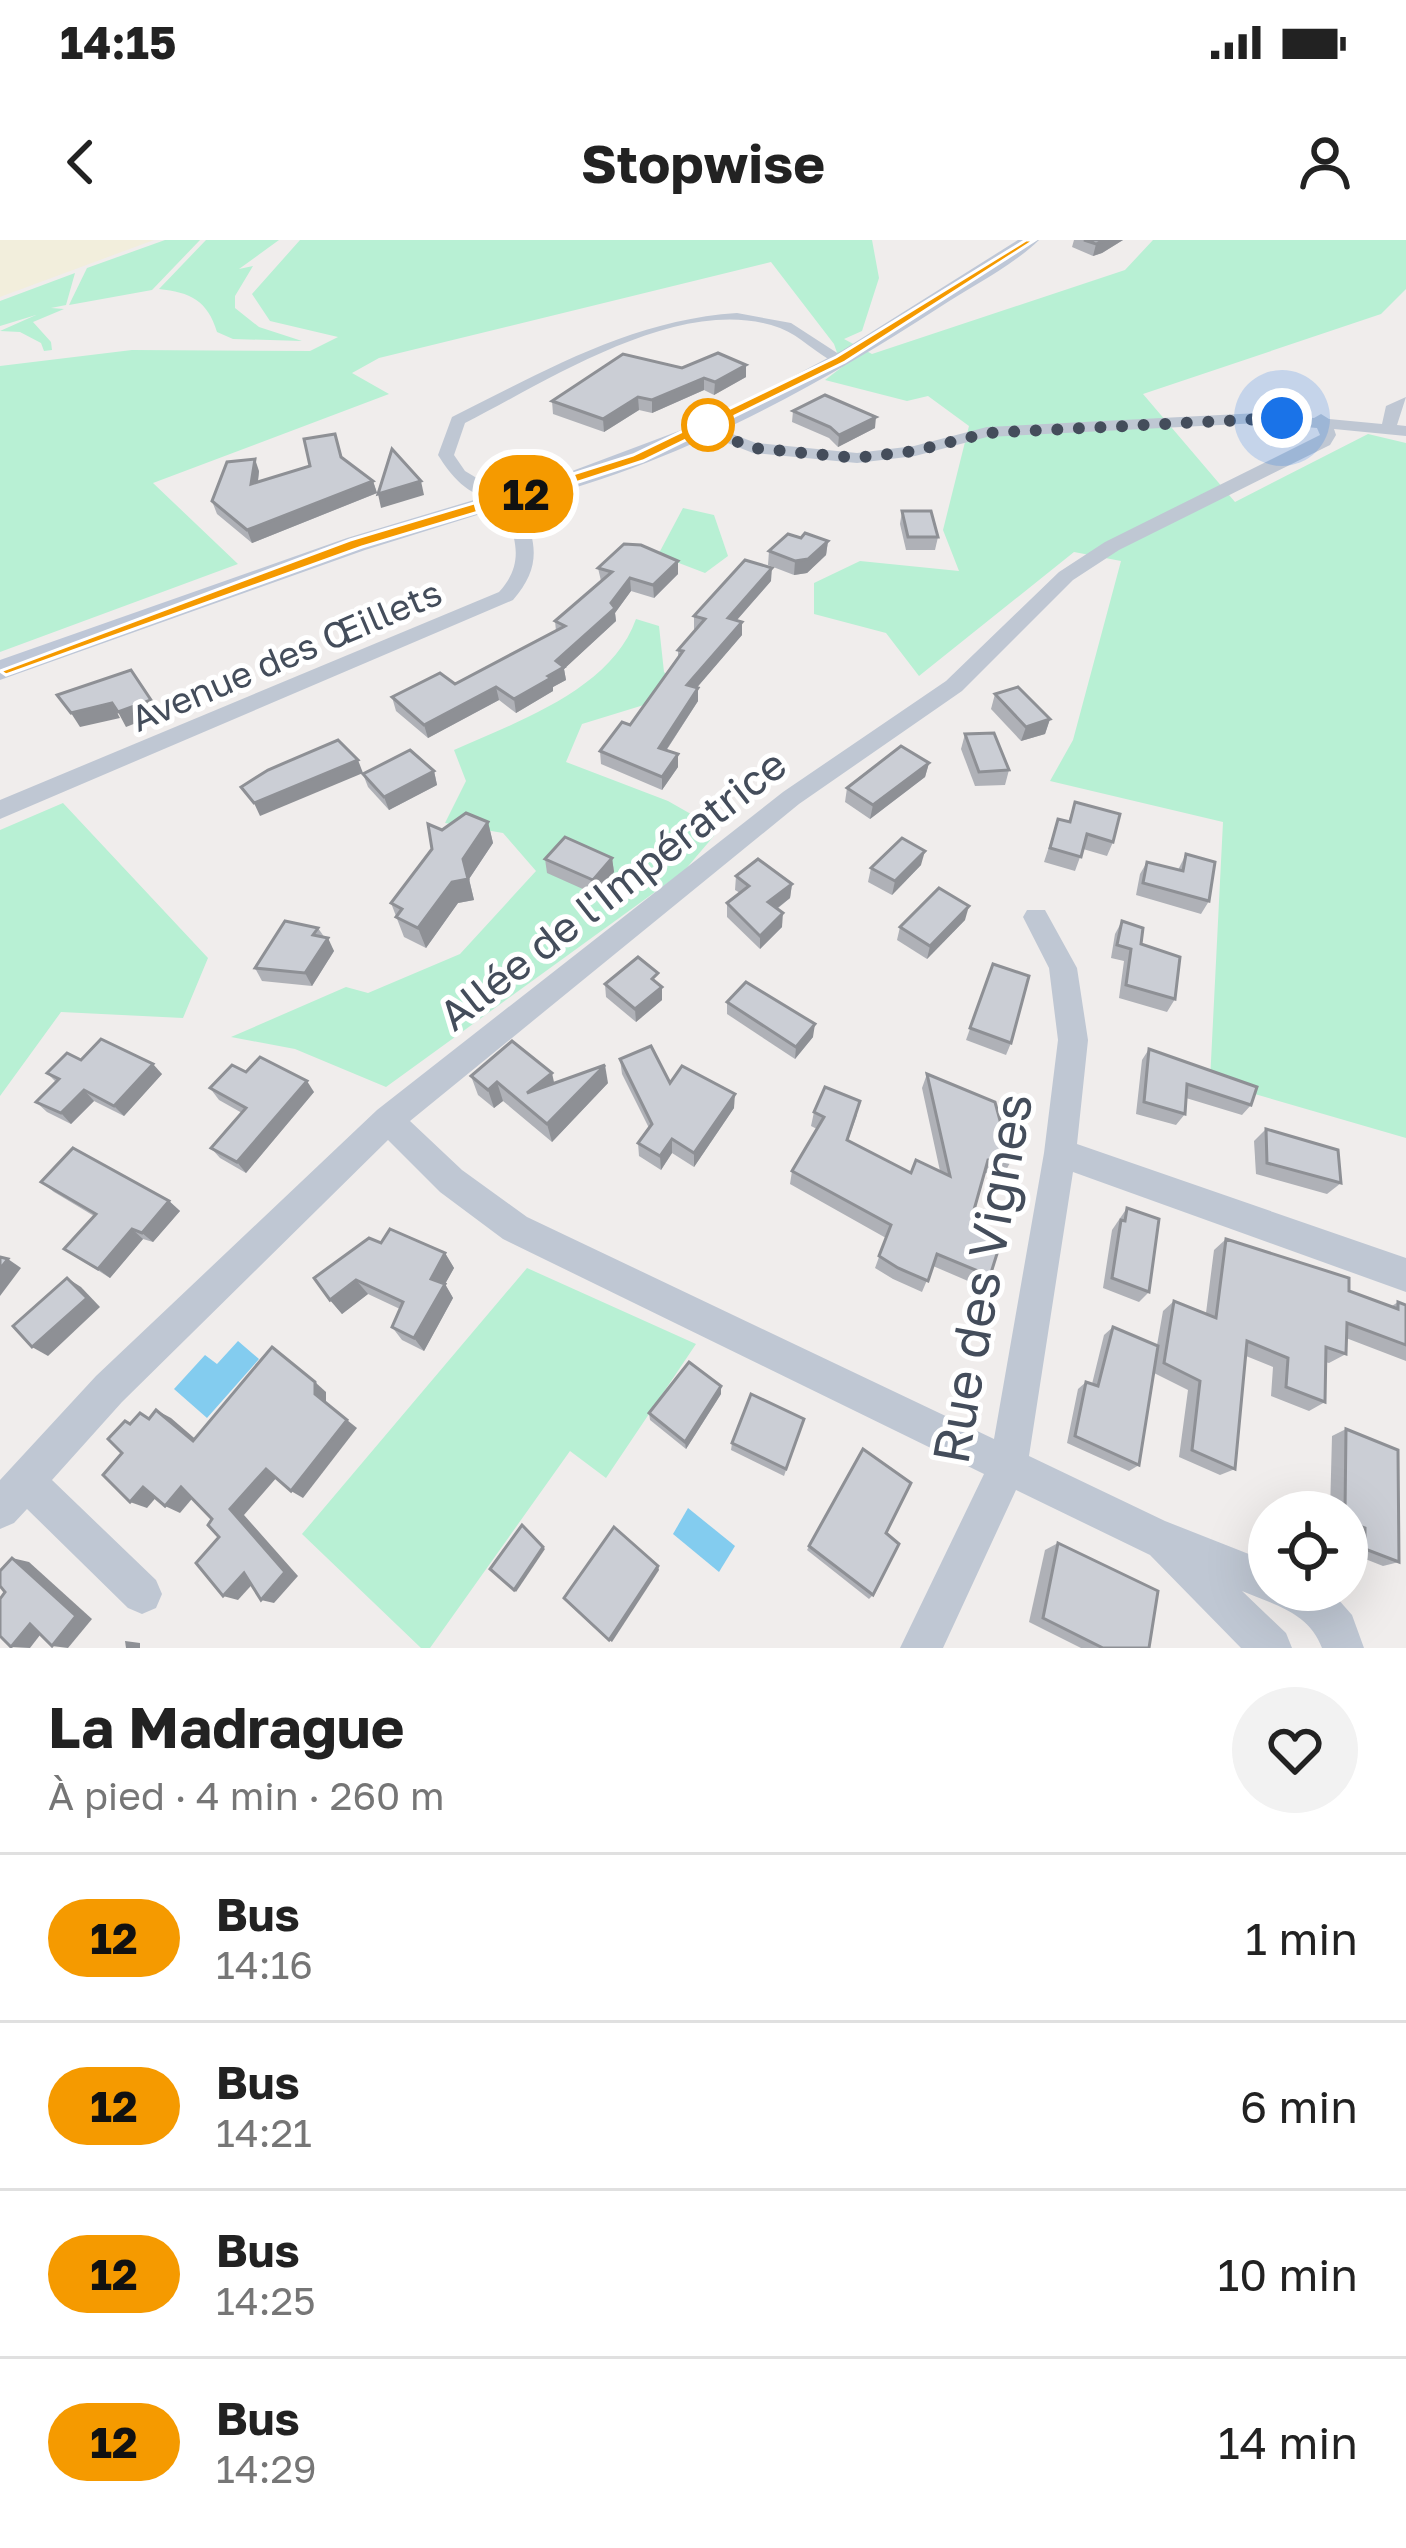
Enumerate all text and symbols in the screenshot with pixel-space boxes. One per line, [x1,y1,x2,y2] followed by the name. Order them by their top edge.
[60,15,176,69] text: 14:15
[48,129,114,195] icon: back
[1292,129,1358,195] icon: person
[581,130,825,195] text: Stopwise
[1252,388,1312,448] your location
[683,400,733,450] unlabelled marker
[472,455,580,533] line badge: 12
[502,469,550,519] text: 12
[124,570,448,740] street label: Avenue des Œillets
[429,738,795,1040] street label: Allée de l'Impératrice
[918,1088,1044,1468] street label: Rue des Vignes
[1248,1491,1368,1611] map controls
[1248,1491,1368,1611] button: locate
[1232,1687,1358,1813] button: heart
[48,1692,404,1761] text: La Madrague
[48,1772,444,1819] text: À pied · 4 min · 260 m
[216,1887,300,1941] text: Bus
[1245,1911,1358,1965] text: 1 min
[90,1913,138,1963] text: 12
[216,1941,313,1988] text: 14:16
[216,2055,300,2109] text: Bus
[1240,2079,1358,2133] text: 6 min
[90,2081,138,2131] text: 12
[216,2109,312,2156] text: 14:21
[216,2223,300,2277] text: Bus
[1217,2247,1358,2301] text: 10 min
[90,2249,138,2299] text: 12
[216,2277,316,2324] text: 14:25
[216,2391,300,2445] text: Bus
[1218,2415,1358,2469] text: 14 min
[90,2417,138,2467] text: 12
[216,2445,317,2492] text: 14:29

